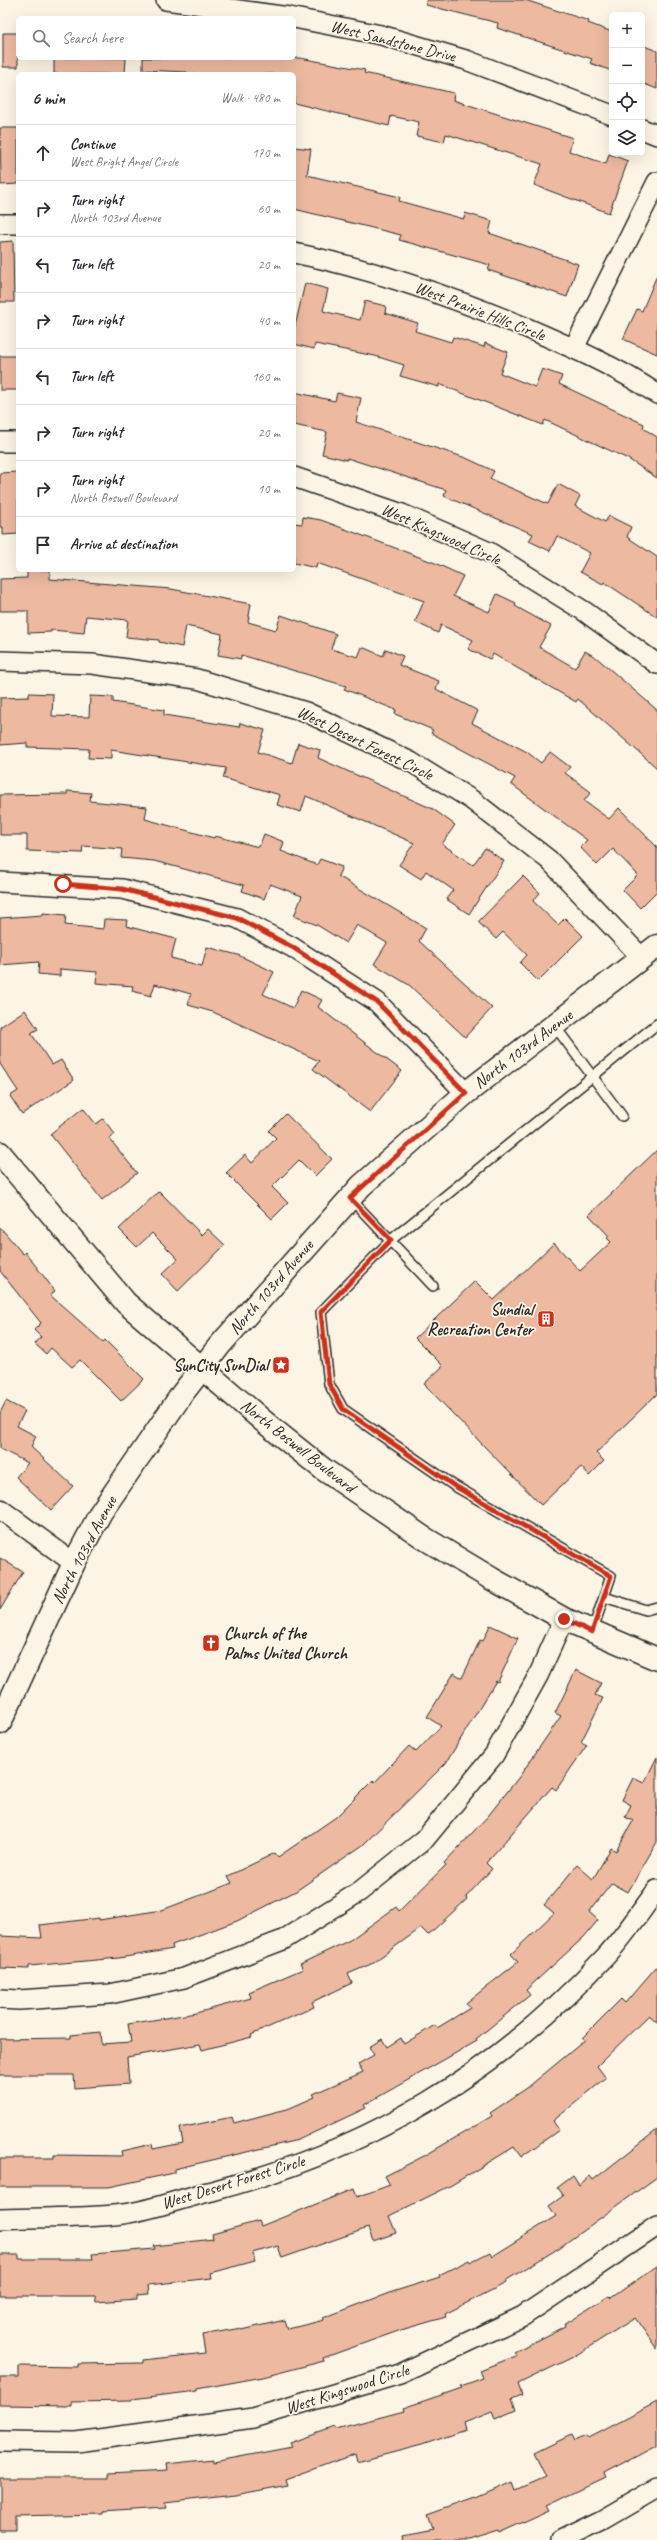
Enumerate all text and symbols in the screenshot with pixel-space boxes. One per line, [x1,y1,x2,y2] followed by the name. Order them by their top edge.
[609,12,645,156] map controls
[609,12,645,48] button: +
[328,15,459,67] street label: West Sandstone Drive
[16,16,296,60] search box
[30,27,52,49] icon: search
[62,29,123,48] text: Search here
[609,48,645,84] button: −
[609,84,645,120] button: locate
[32,88,65,109] text: 6 min
[221,90,280,106] text: Walk · 480 m
[609,120,645,156] button: layers
[70,135,115,154] text: Continue
[32,142,54,164] icon: ahead
[252,145,280,161] text: 170 m
[70,154,178,170] text: West Bright Angel Circle
[70,191,123,210] text: Turn right
[32,198,54,220] icon: right
[258,201,280,217] text: 60 m
[70,210,161,226] text: North 103rd Avenue
[32,254,54,276] icon: left
[70,255,113,274] text: Turn left
[258,257,280,273] text: 20 m
[412,277,549,346] street label: West Prairie Hills Circle
[32,310,54,332] icon: right
[70,311,123,330] text: Turn right
[258,313,280,329] text: 40 m
[32,366,54,388] icon: left
[70,367,113,386] text: Turn left
[252,369,280,385] text: 160 m
[32,422,54,444] icon: right
[70,423,123,442] text: Turn right
[258,425,280,441] text: 20 m
[70,471,123,490] text: Turn right
[32,478,54,500] icon: right
[258,481,280,497] text: 10 m
[70,490,177,506] text: North Boswell Boulevard
[378,498,505,570] street label: West Kingswood Circle
[32,534,54,556] icon: arrive
[70,535,177,554] text: Arrive at destination
[294,701,438,786] street label: West Desert Forest Circle
[54,875,72,893] route start
[469,1004,578,1093] street label: North 103rd Avenue
[224,1234,319,1339] street label: North 103rd Avenue
[427,1299,536,1340] place label: Sundial Recreation Center
[536,1309,556,1329] building icon: Sundial Recreation Center
[173,1355,271,1376] place label: SunCity SunDial
[271,1355,291,1375] place icon: SunCity SunDial
[236,1395,362,1499] street label: North Boswell Boulevard
[47,1491,122,1607] street label: North 103rd Avenue
[555,1610,573,1628] route end
[224,1623,348,1664] place label: Church of the Palms United Church
[201,1633,221,1653] church icon: Church of the Palms United Church
[159,2150,308,2214] street label: West Desert Forest Circle
[283,2359,413,2419] street label: West Kingswood Circle

